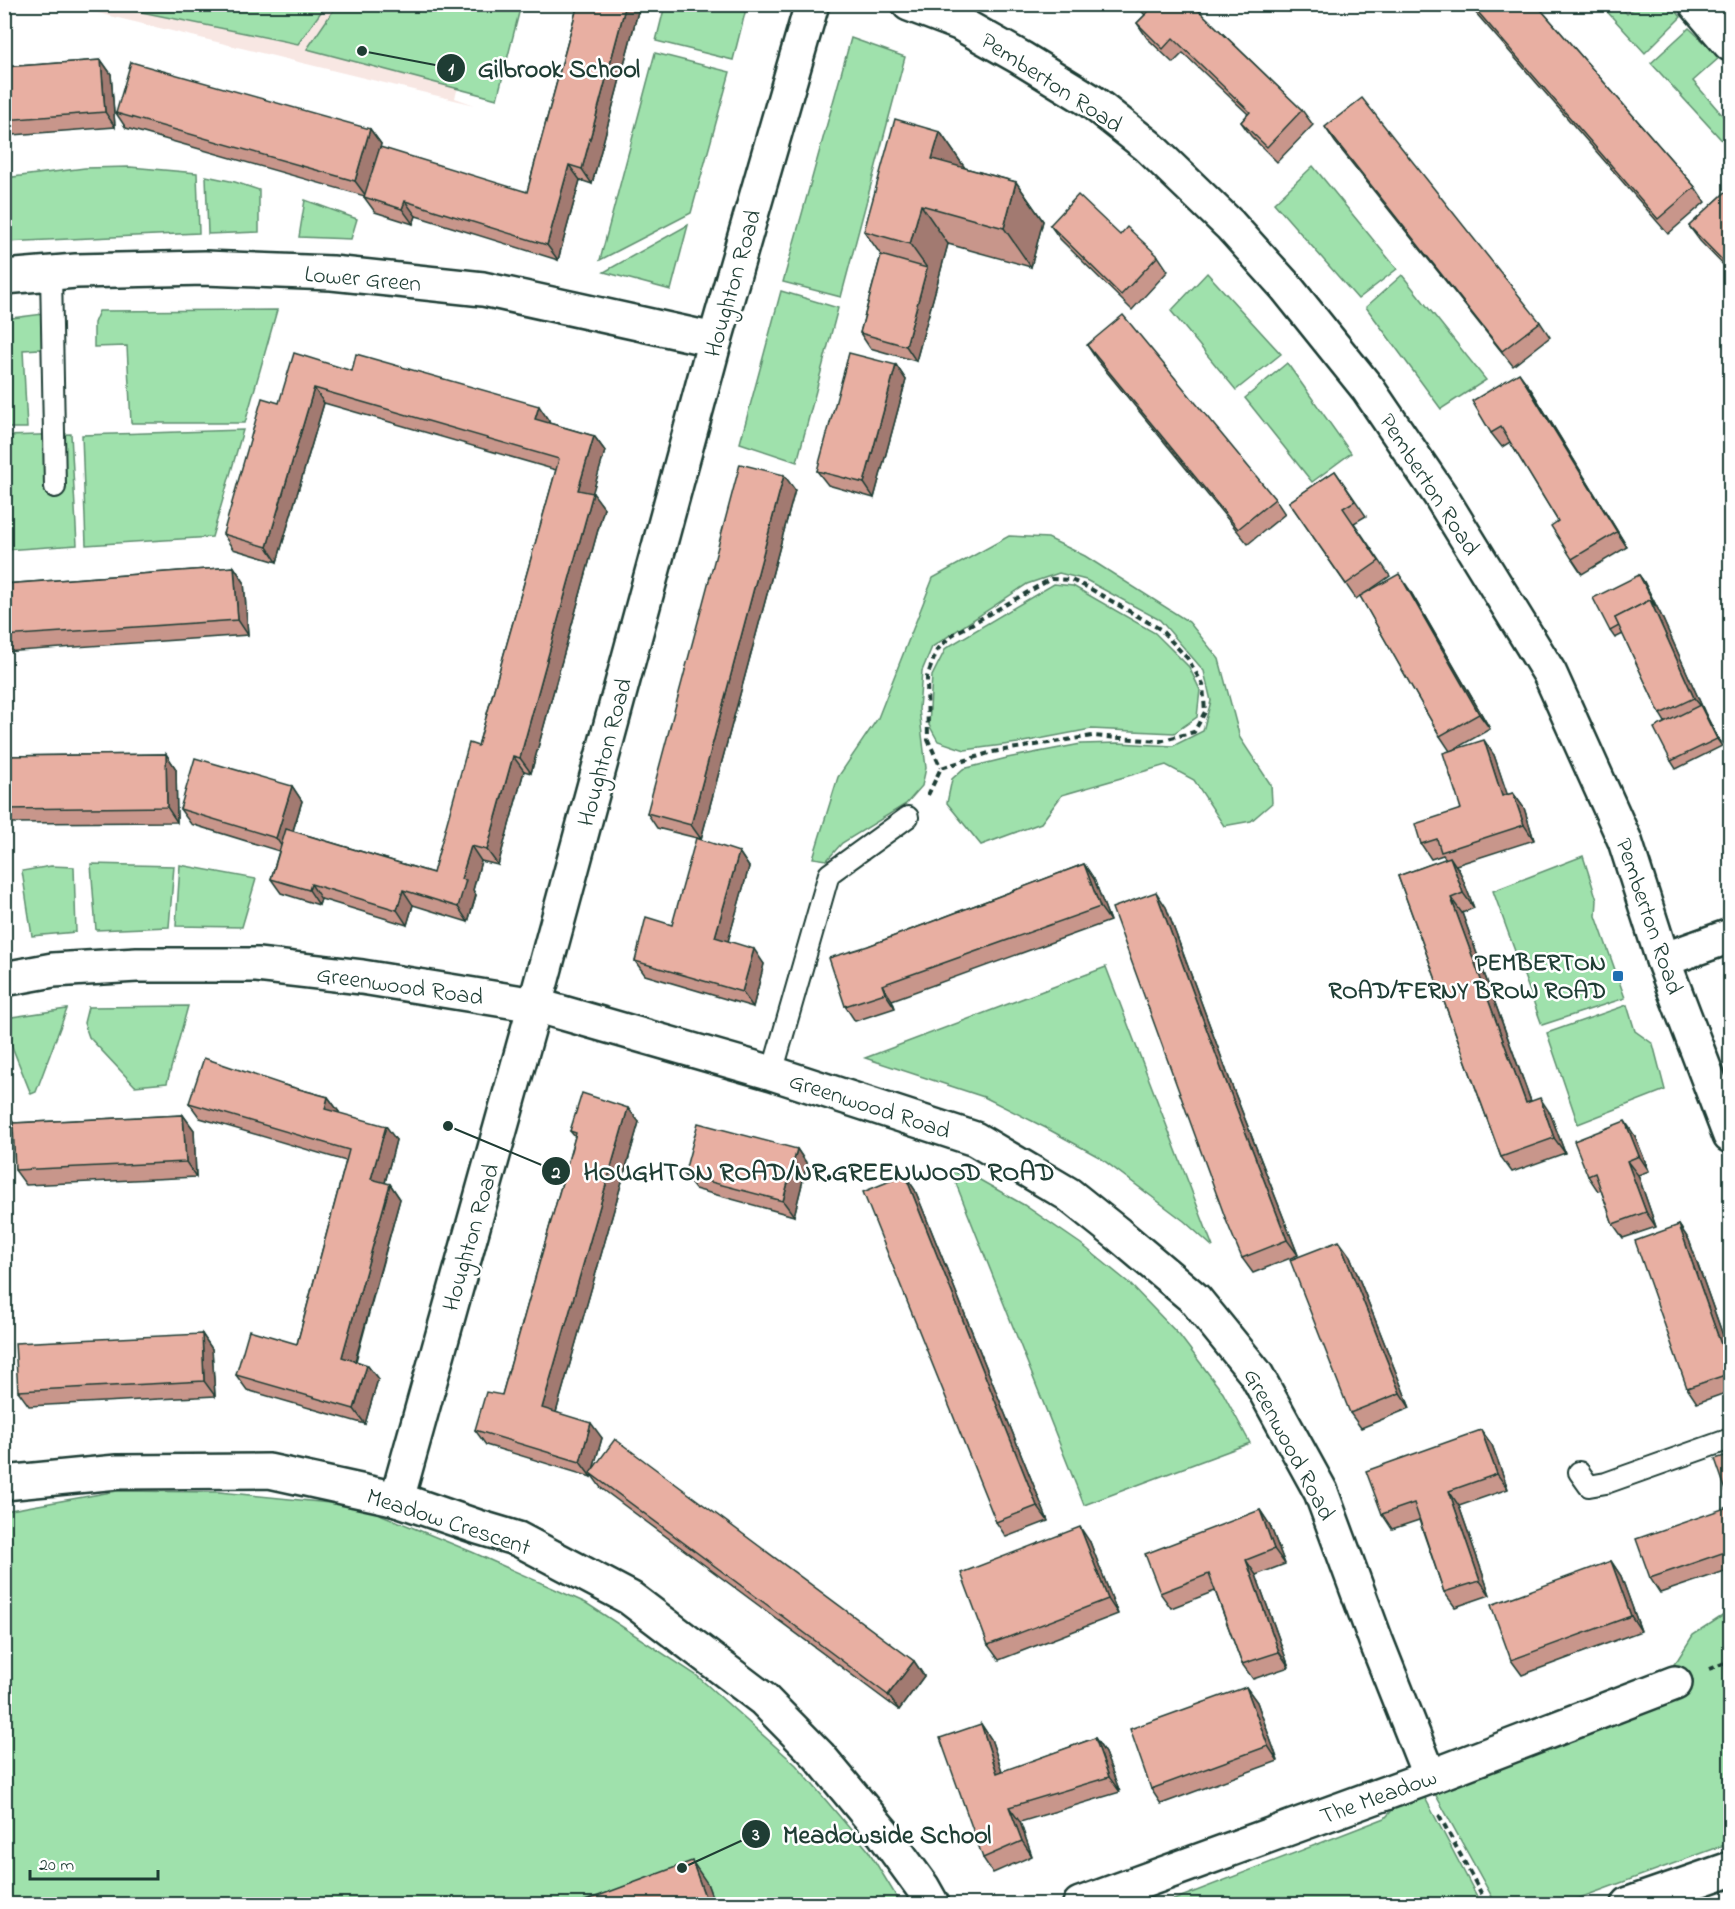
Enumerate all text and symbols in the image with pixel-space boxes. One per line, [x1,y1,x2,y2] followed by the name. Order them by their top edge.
[973,25,1129,144] street label: Pemberton Road
[436,46,653,90] callout: Gilbrook School
[478,52,640,90] text: Gilbrook School
[448,57,454,83] text: 1
[697,205,772,362] street label: Houghton Road
[303,258,423,303] street label: Lower Green
[1369,407,1487,564] street label: Pemberton Road
[570,674,643,831] street label: Houghton Road
[1605,834,1691,1000] street label: Pemberton Road
[1329,947,1606,1010] place label: PEMBERTON ROAD/FERNY BROW ROAD
[314,958,486,1017] street label: Greenwood Road
[1611,969,1625,983] marker: PEMBERTON ROAD/FERNY BROW ROAD
[784,1065,955,1150] street label: Greenwood Road
[541,1149,1066,1193] callout: HOUGHTON ROAD/NR.GREENWOOD ROAD
[584,1155,1055,1193] text: HOUGHTON ROAD/NR.GREENWOOD ROAD
[435,1159,510,1316] street label: Houghton Road
[551,1161,561,1187] text: 2
[1233,1363,1343,1528] street label: Greenwood Road
[362,1480,535,1566] street label: Meadow Crescent
[1316,1761,1442,1836] street label: The Meadow
[741,1812,1003,1856] callout: Meadowside School
[783,1818,991,1856] text: Meadowside School
[751,1823,760,1849] text: 3
[30,1843,158,1881] scale bar
[39,1853,74,1879] text: 20 m

